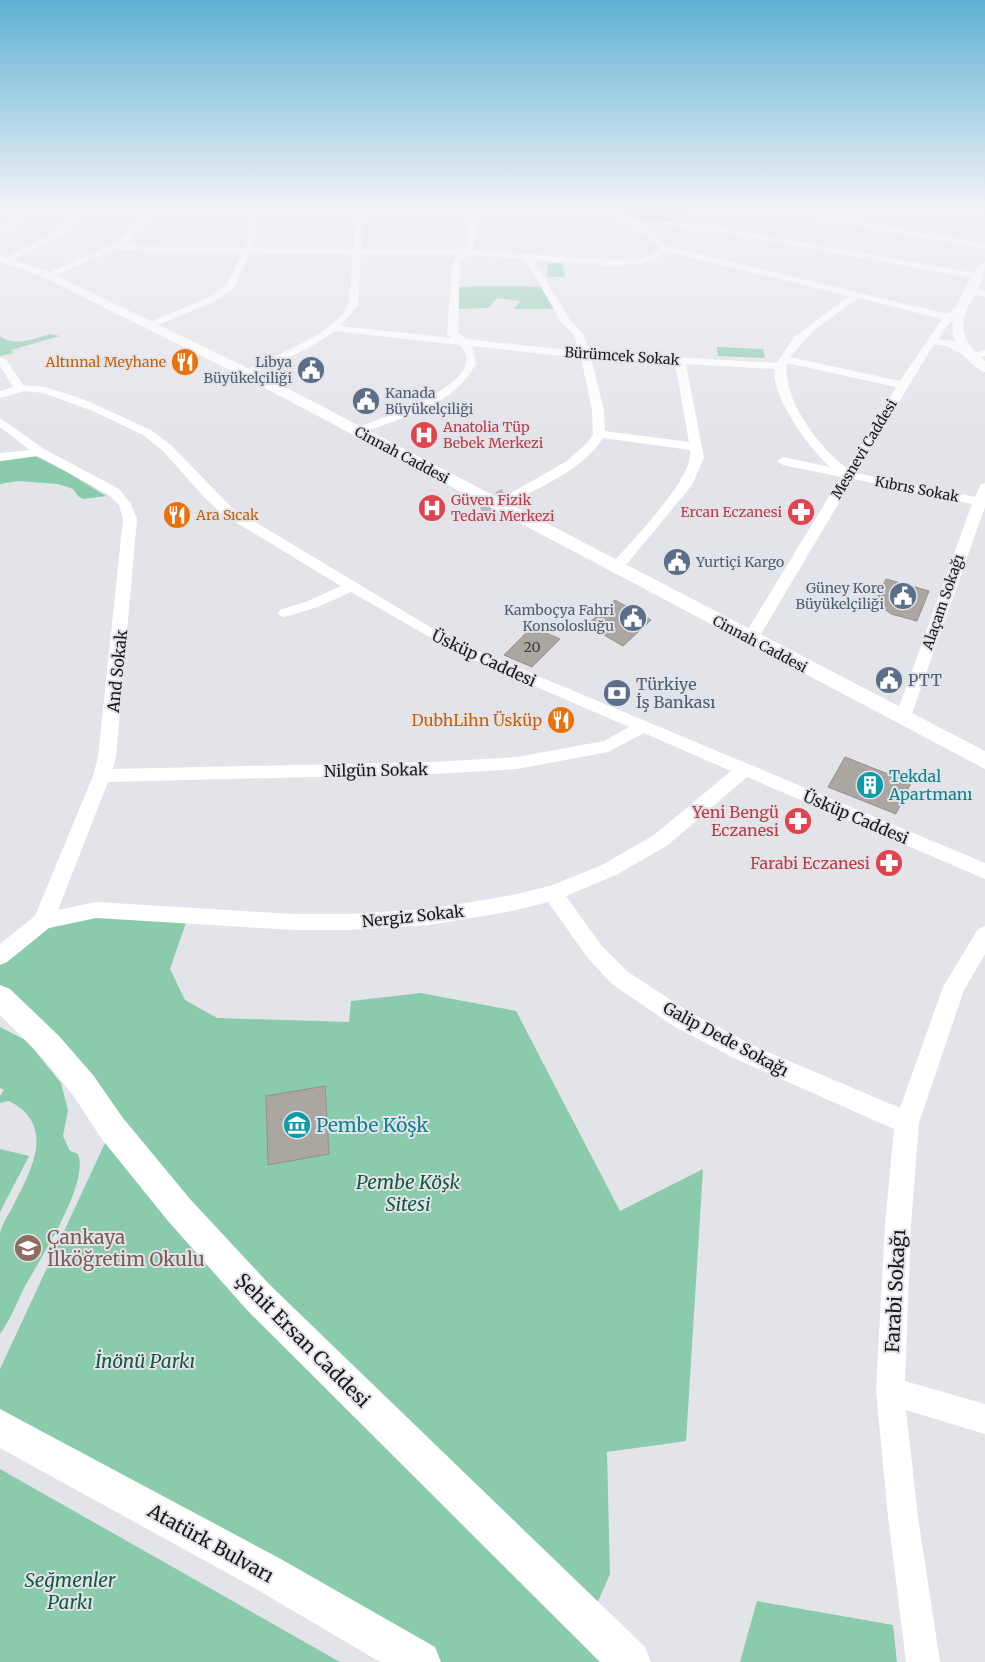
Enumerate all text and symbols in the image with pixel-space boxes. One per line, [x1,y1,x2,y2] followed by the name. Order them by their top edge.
[564,343,680,369] street label: Bürümcek Sokak
[170,347,200,377] restaurant icon: Altınnal Meyhane
[45,353,166,371] place label: Altınnal Meyhane
[204,353,292,387] place label: Libya Büyükelçiliği
[296,355,326,385] public building icon: Libya Büyükelçiliği
[385,384,474,418] place label: Kanada Büyükelçiliği
[351,386,381,416] public building icon: Kanada Büyükelçiliği
[827,396,901,502] street label: Mesnevi Caddesi
[442,418,544,452] place label: Anatolia Tüp Bebek Merkezi
[409,420,439,450] hospital icon: Anatolia Tüp Bebek Merkezi
[352,422,453,488] street label: Cinnah Caddesi
[873,472,961,506] street label: Kıbrıs Sokak
[451,491,555,525] place label: Güven Fizik Tedavi Merkezi
[417,493,447,523] hospital icon: Güven Fizik Tedavi Merkezi
[786,497,816,527] pharmacy icon: Ercan Eczanesi
[162,500,192,530] restaurant icon: Ara Sıcak
[681,503,782,521] place label: Ercan Eczanesi
[195,506,259,524] place label: Ara Sıcak
[662,547,692,577] public building icon: Yurtiçi Kargo
[918,551,968,653] street label: Alaçam Sokağı
[695,553,784,571] place label: Yurtiçi Kargo
[796,579,884,613] place label: Güney Kore Büyükelçiliği
[888,581,918,611] public building icon: Güney Kore Büyükelçiliği
[504,601,614,635] place label: Kamboçya Fahri Konsolosluğu
[618,603,648,633] public building icon: Kamboçya Fahri Konsolosluğu
[710,611,811,677] street label: Cinnah Caddesi
[429,625,539,691] street label: Üsküp Caddesi
[103,628,131,714] street label: And Sokak
[523,638,541,656] house number: 20
[874,665,904,695] public building icon: PTT
[908,670,942,690] place label: PTT
[636,674,715,712] place label: Türkiye İş Bankası
[602,678,632,708] bank icon: Türkiye İş Bankası
[546,705,576,735] restaurant icon: DubhLihn Üsküp
[411,710,542,730] place label: DubhLihn Üsküp
[324,759,429,781] street label: Nilgün Sokak
[888,766,973,804] place label: Tekdal Apartmanı
[855,770,885,800] building icon: Tekdal Apartmanı
[800,786,912,848] street label: Üsküp Caddesi
[691,802,779,840] place label: Yeni Bengü Eczanesi
[783,806,813,836] pharmacy icon: Yeni Bengü Eczanesi
[874,848,904,878] pharmacy icon: Farabi Eczanesi
[750,853,870,873] place label: Farabi Eczanesi
[361,901,466,931] street label: Nergiz Sokak
[660,997,792,1081] street label: Galip Dede Sokağı
[282,1110,312,1140] museum icon: Pembe Köşk
[316,1113,428,1137] place label: Pembe Köşk
[356,1170,461,1216] park label: Pembe Köşk Sitesi
[47,1225,205,1271] place label: Çankaya İlköğretim Okulu
[880,1229,910,1353] street label: Farabi Sokağı
[13,1233,43,1263] school or university icon: Çankaya İlköğretim Okulu
[231,1268,375,1412] street label: Şehit Ersan Caddesi
[95,1349,195,1373] park label: İnönü Parkı
[143,1498,278,1588] street label: Atatürk Bulvarı
[25,1568,116,1614] park label: Seğmenler Parkı

